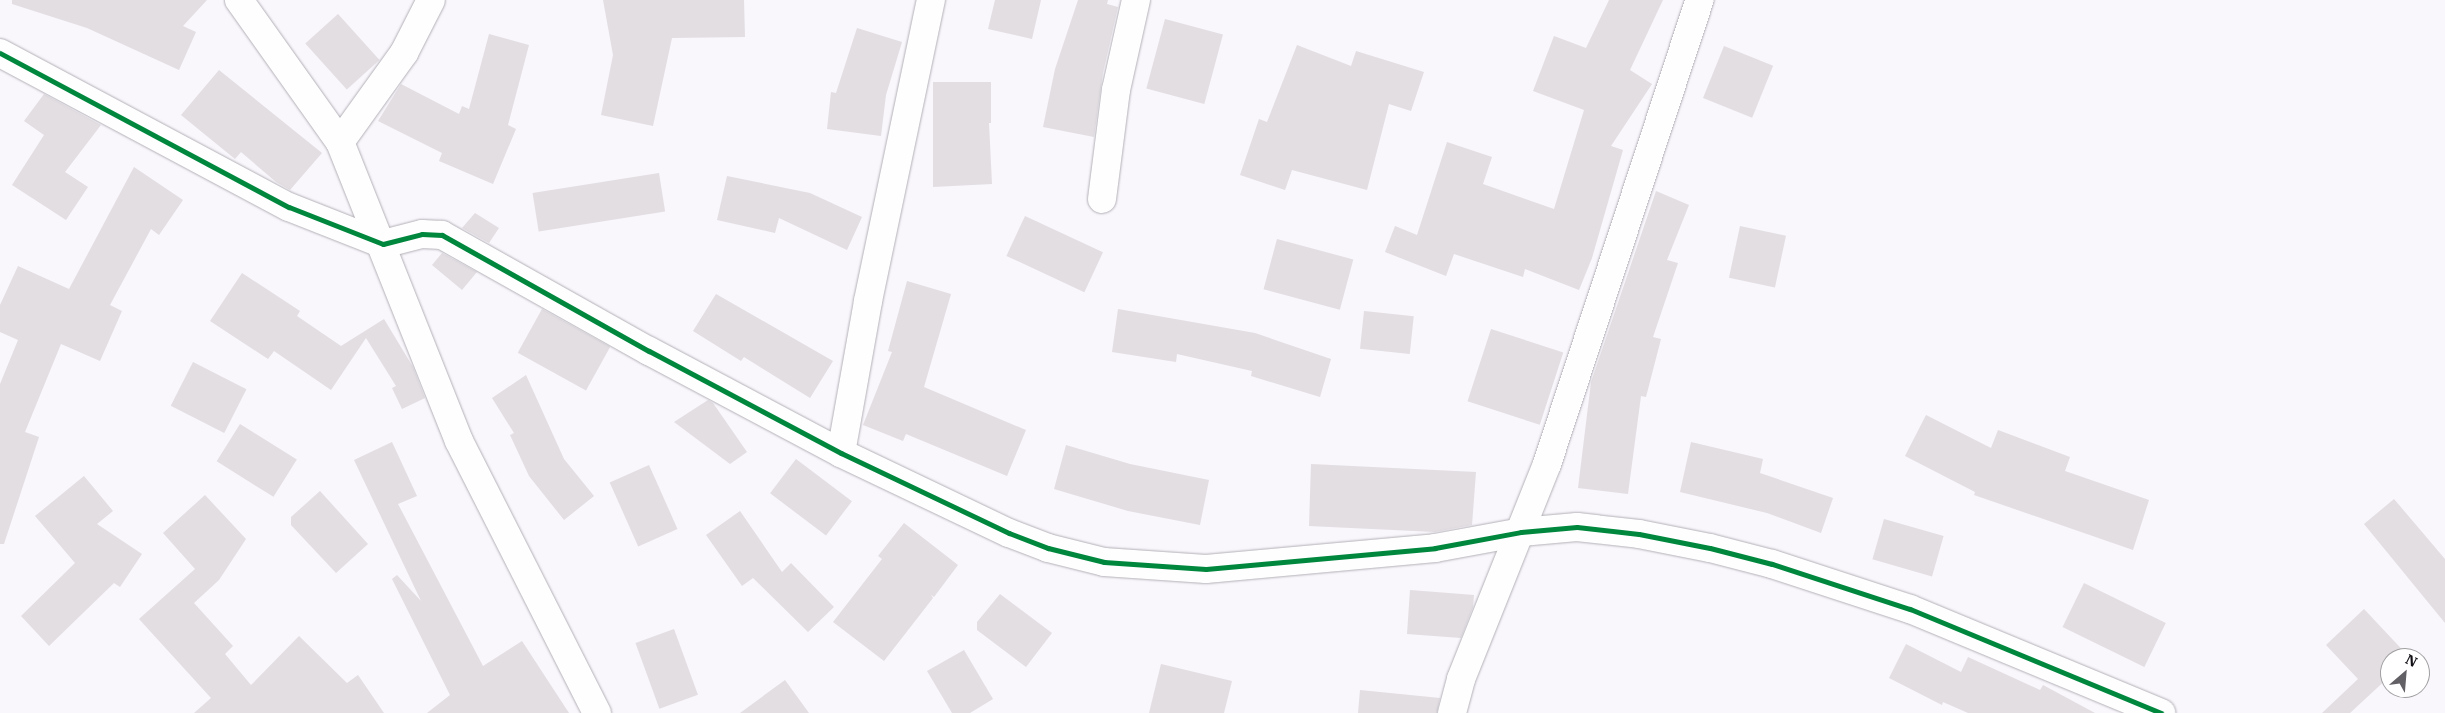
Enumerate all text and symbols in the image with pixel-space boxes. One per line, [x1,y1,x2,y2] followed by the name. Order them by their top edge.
[2380,648,2430,698] north arrow
[2402,650,2420,671] text: N

